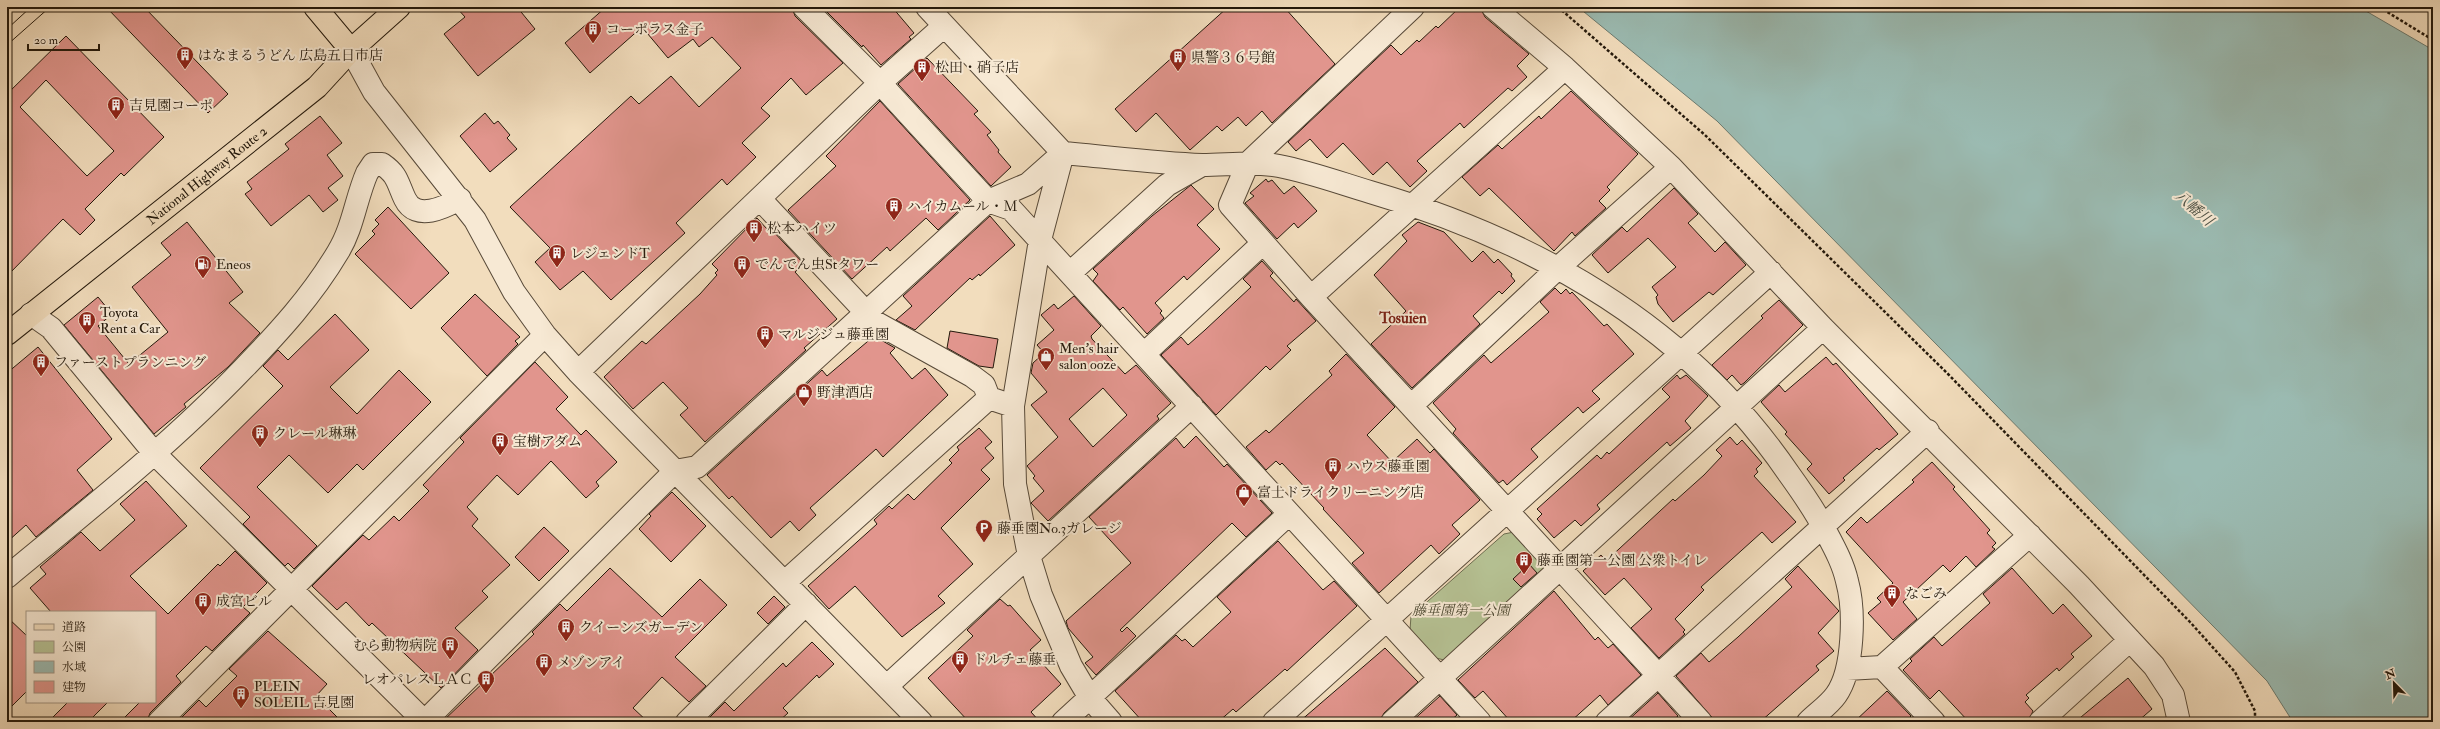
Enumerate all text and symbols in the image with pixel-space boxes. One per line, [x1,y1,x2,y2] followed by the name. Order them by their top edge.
[583,19,603,44] building icon: コーポラス金子
[606,21,704,38] place label: コーポラス金子
[28,26,99,52] scale bar
[34,33,59,48] text: 20 m
[175,45,195,70] building icon: はなまるうどん 広島五日市店
[198,47,383,64] place label: はなまるうどん 広島五日市店
[1168,47,1188,72] building icon: 県警３６号館
[1191,49,1275,66] place label: 県警３６号館
[912,57,932,82] building icon: 松田・硝子店
[935,59,1019,76] place label: 松田・硝子店
[106,95,126,120] building icon: 吉見園コーポ
[129,97,213,114] place label: 吉見園コーポ
[143,122,270,229] street label: National Highway Route 2
[2170,186,2218,232] water label: 八幡川
[884,196,904,221] building icon: ハイカムール・Ｍ
[907,198,1018,215] place label: ハイカムール・Ｍ
[744,218,764,243] building icon: 松本ハイツ
[767,220,837,237] place label: 松本ハイツ
[547,243,567,268] building icon: レジェンドT
[570,245,650,262] place label: レジェンドT
[193,254,213,279] fuel station icon: Eneos
[732,254,752,279] building icon: でんでん虫Stタワー
[216,256,251,273] place label: Eneos
[755,256,879,273] place label: でんでん虫Stタワー
[100,304,161,337] place label: Toyota Rent a Car
[1378,309,1427,328] district label: Tosuien
[77,310,97,335] building icon: Toyota Rent a Car
[755,324,775,349] building icon: マルジジュ藤垂園
[778,326,889,343] place label: マルジジュ藤垂園
[1059,340,1119,373] place label: Men's hair salon ooze
[1036,346,1056,371] shop icon: Men's hair salon ooze
[31,352,51,377] building icon: ファーストプランニング
[54,354,206,371] place label: ファーストプランニング
[794,382,814,407] shop icon: 野津酒店
[817,384,873,401] place label: 野津酒店
[250,423,270,448] building icon: クレール琳琳
[273,425,357,442] place label: クレール琳琳
[490,431,510,456] building icon: 宝樹アダム
[513,433,582,450] place label: 宝樹アダム
[1323,456,1343,481] building icon: ハウス藤垂園
[1346,458,1430,475] place label: ハウス藤垂園
[1234,482,1254,507] shop icon: 富士ドライクリーニング店
[1257,484,1424,501] place label: 富士ドライクリーニング店
[974,518,994,543] parking icon: 藤垂園No.3ガレージ
[997,520,1122,537] place label: 藤垂園No.3ガレージ
[1514,550,1534,575] building icon: 藤垂園第一公園 公衆トイレ
[1537,552,1707,569] place label: 藤垂園第一公園 公衆トイレ
[1882,583,1902,608] building icon: なごみ
[1905,585,1947,602] place label: なごみ
[193,591,213,616] building icon: 成宮ビル
[216,593,272,610] place label: 成宮ビル
[1412,602,1512,619] park label: 藤垂園第一公園
[26,611,156,703] legend
[556,617,576,642] building icon: クイーンズガーデン
[579,619,703,636] place label: クイーンズガーデン
[62,620,86,635] text: 道路
[440,635,460,660] building icon: むら動物病院
[353,637,437,654] place label: むら動物病院
[62,640,86,655] text: 公園
[950,649,970,674] building icon: ドルチェ藤垂
[973,651,1057,668] place label: ドルチェ藤垂
[534,652,554,677] building icon: メゾンアイ
[557,654,625,671] place label: メゾンアイ
[62,660,86,675] text: 水域
[2374,663,2414,703] north arrow
[2382,666,2398,683] text: N
[476,669,496,694] building icon: レオパレスＬＡＣ
[362,671,473,688] place label: レオパレスＬＡＣ
[254,678,354,711] place label: PLEIN SOLEIL 吉見園
[62,680,86,695] text: 建物
[231,684,251,709] building icon: PLEIN SOLEIL 吉見園

